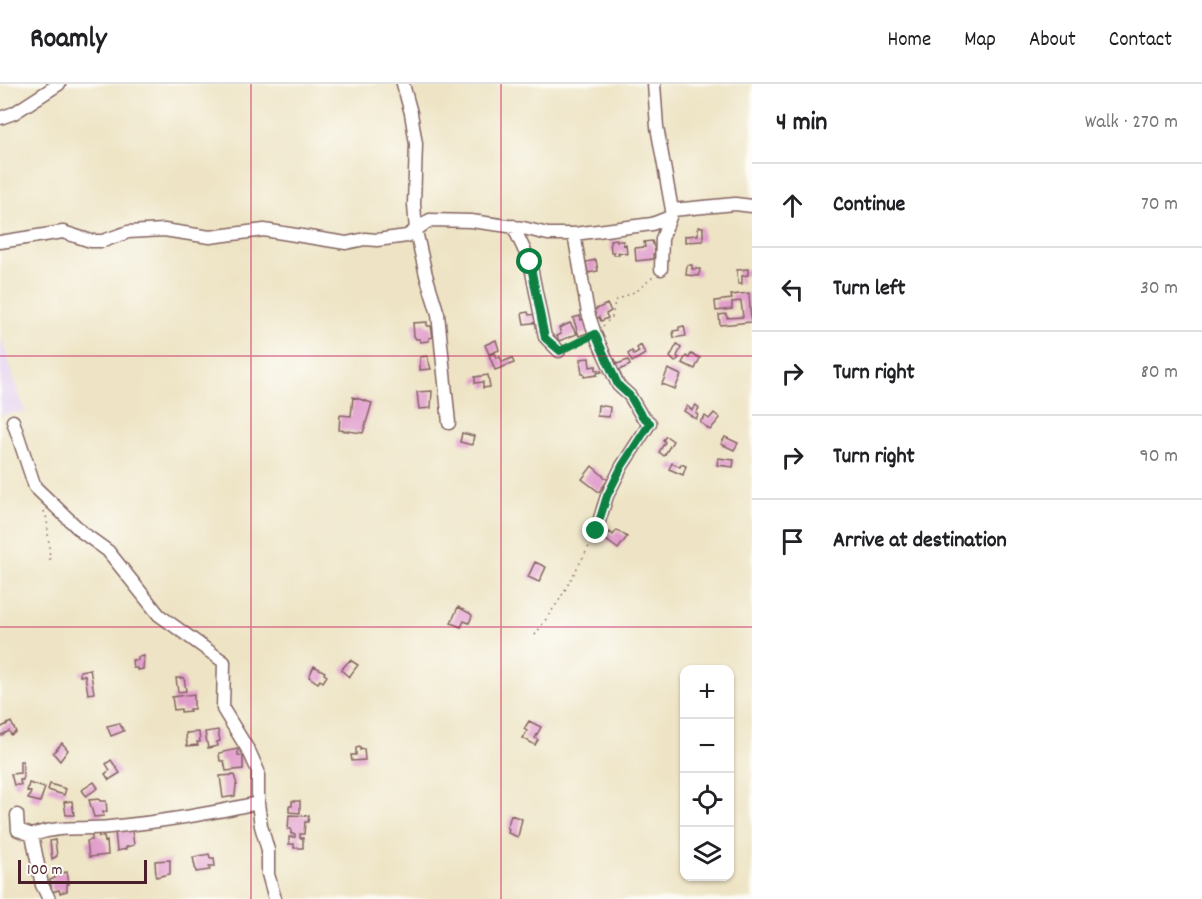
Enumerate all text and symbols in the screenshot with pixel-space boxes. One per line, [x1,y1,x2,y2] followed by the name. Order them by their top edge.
[30,21,106,61] text: Roamly
[887,26,931,56] text: Home
[964,26,996,56] text: Map
[1029,26,1076,56] text: About
[1109,26,1172,56] text: Contact
[776,105,827,142] text: 4 min
[1085,109,1178,137] text: Walk · 270 m
[776,189,809,222] icon: ahead
[833,190,905,221] text: Continue
[1141,191,1178,219] text: 70 m
[516,248,542,274] route start
[776,273,809,306] icon: left
[833,274,905,305] text: Turn left
[1140,275,1178,303] text: 30 m
[776,357,809,390] icon: right
[833,358,915,389] text: Turn right
[1141,359,1178,387] text: 80 m
[776,441,809,474] icon: right
[833,442,915,473] text: Turn right
[1140,443,1178,471] text: 90 m
[582,517,608,543] route end
[776,525,809,558] icon: arrive
[833,526,1007,557] text: Arrive at destination
[680,665,734,881] map controls
[680,665,734,719] button: +
[680,719,734,773] button: −
[680,773,734,827] button: locate
[680,827,734,881] button: layers
[18,857,147,884] scale bar
[27,859,63,882] text: 100 m

